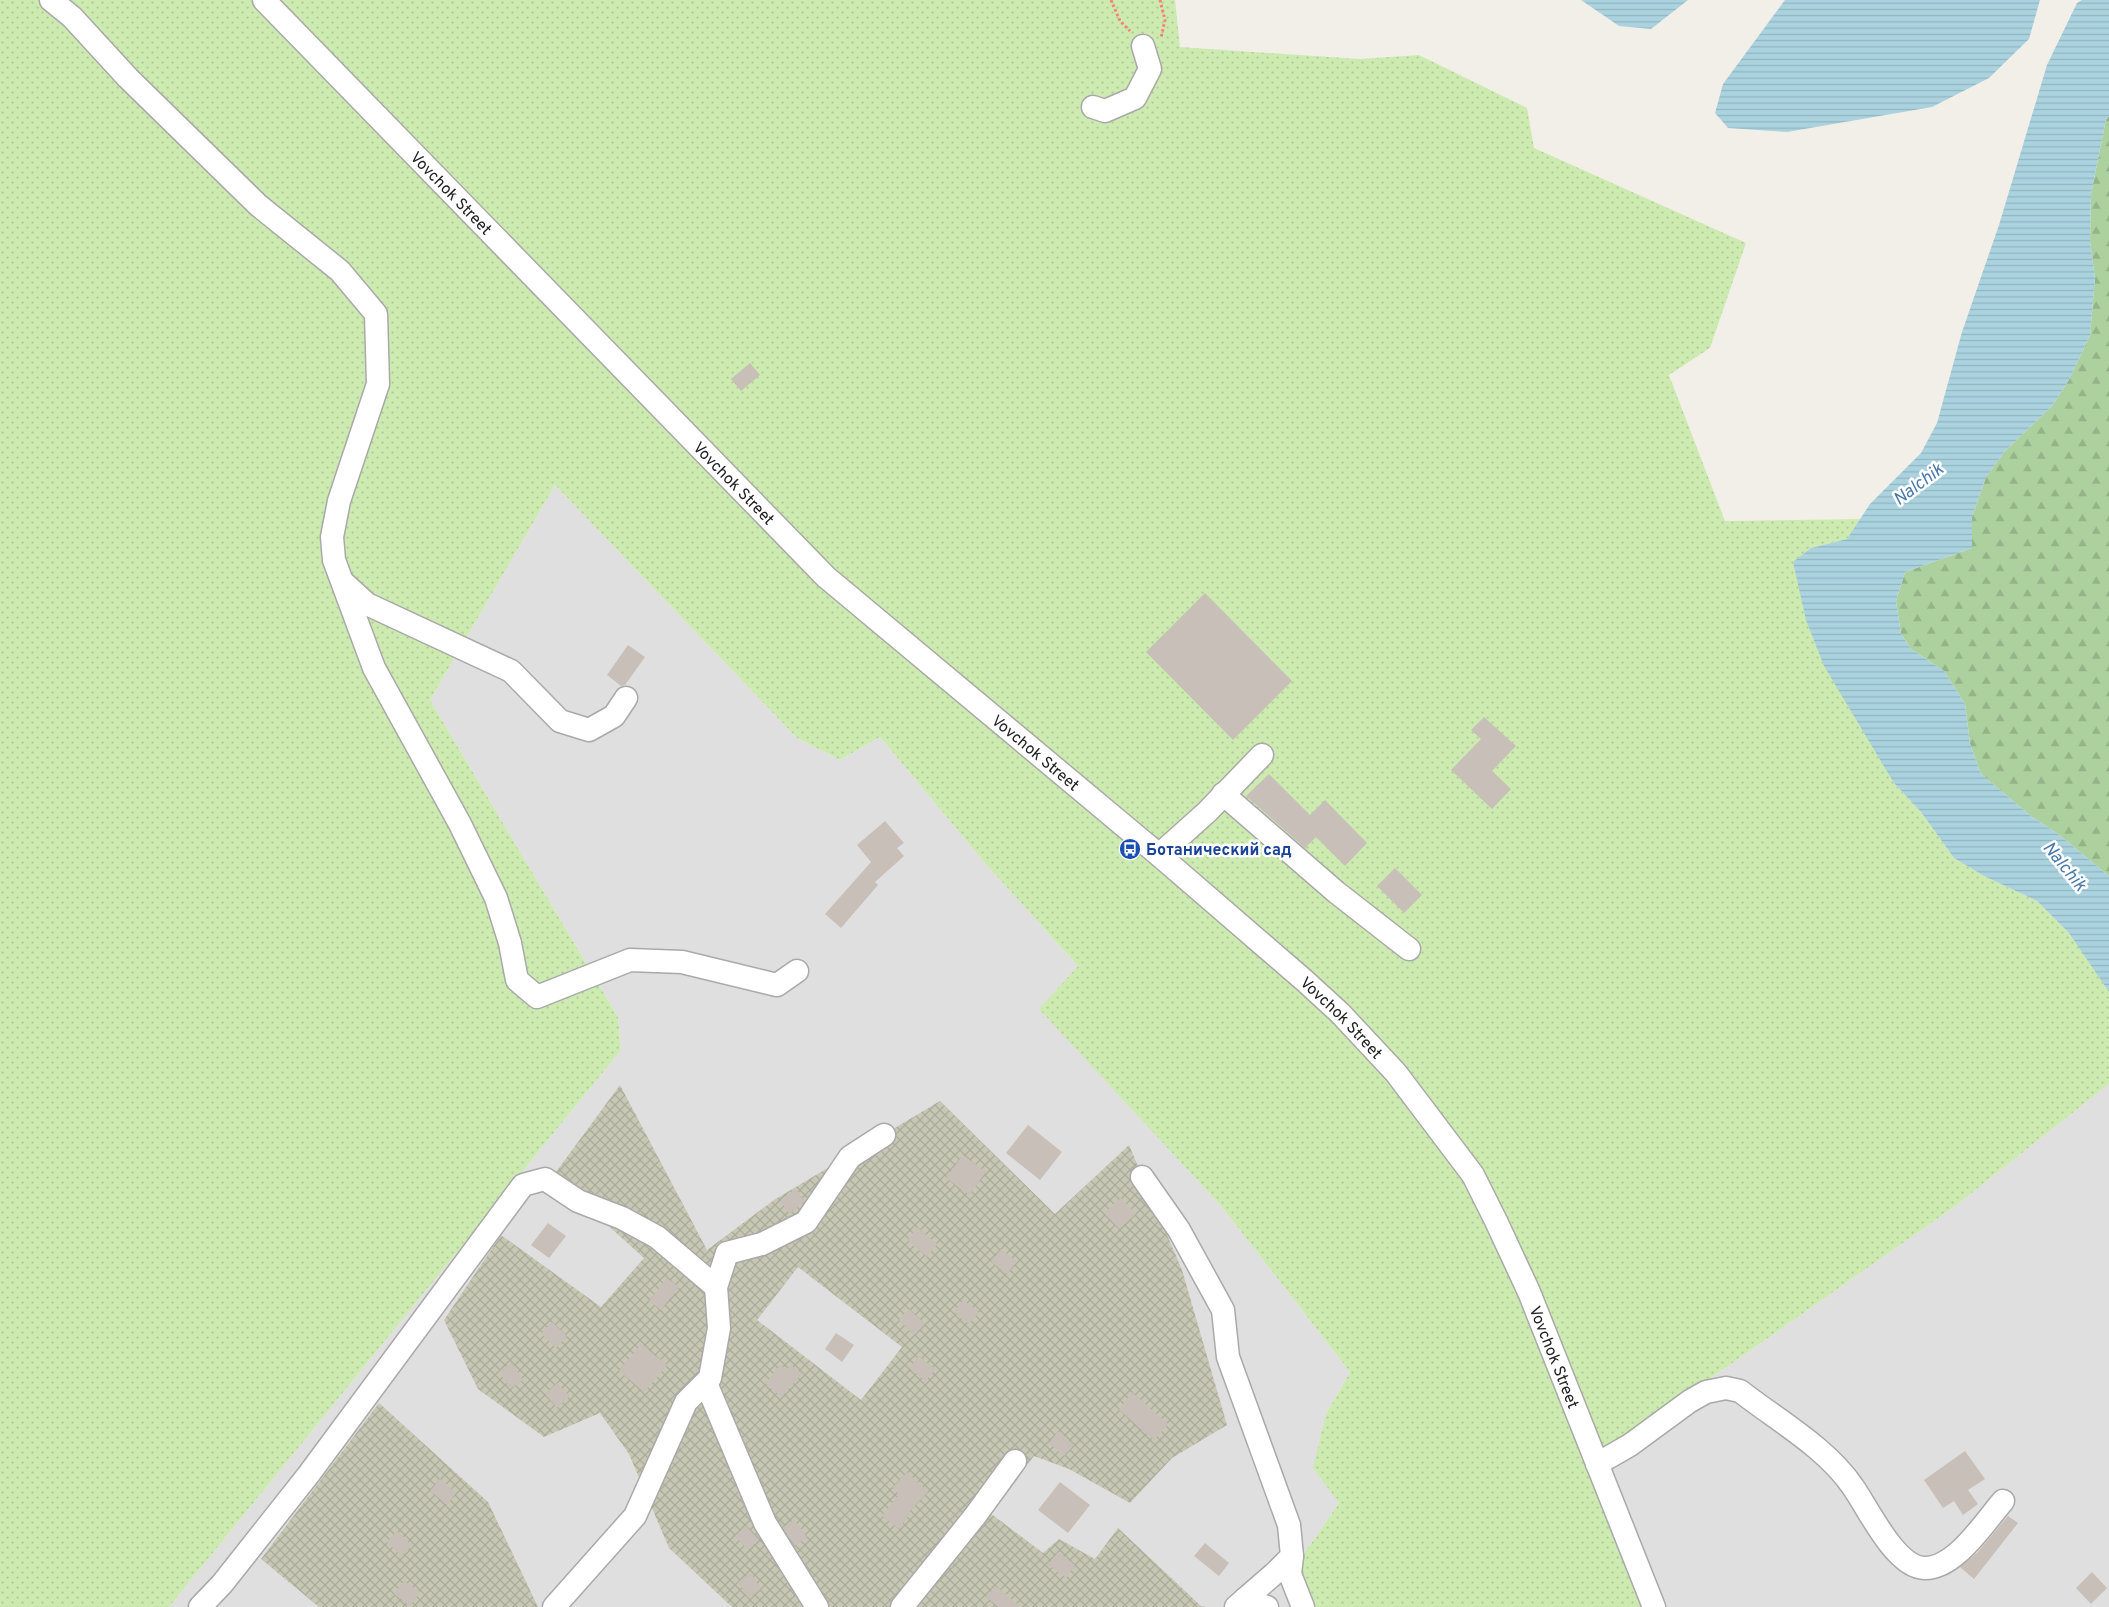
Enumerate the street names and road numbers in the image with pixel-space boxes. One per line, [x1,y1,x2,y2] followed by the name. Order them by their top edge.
[405,148,495,240] street label: Vovchok Street
[688,438,778,530] street label: Vovchok Street
[987,711,1083,796] street label: Vovchok Street
[1295,974,1386,1064] street label: Vovchok Street
[1524,1304,1582,1412] street label: Vovchok Street

